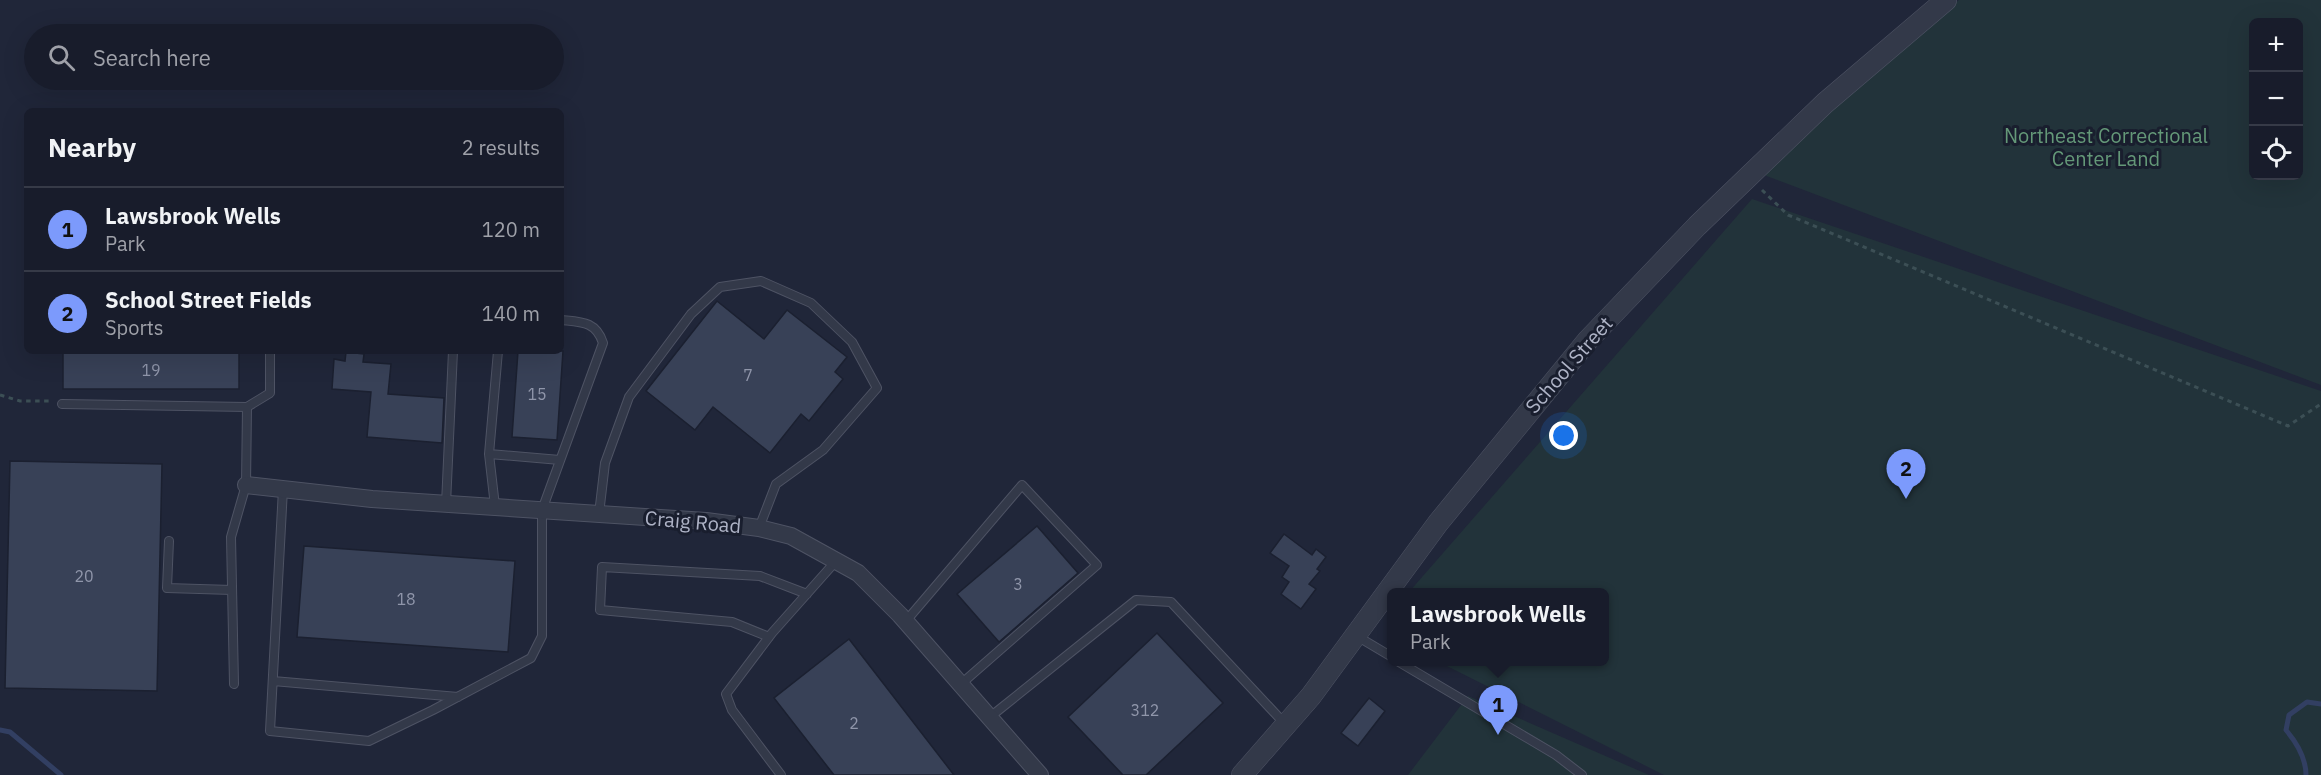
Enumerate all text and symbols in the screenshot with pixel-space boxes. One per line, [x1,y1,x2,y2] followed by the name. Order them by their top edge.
[2249,18,2303,180] map controls
[2249,18,2303,72] button: +
[24,24,564,90] search box
[45,41,78,74] icon: search
[93,43,211,72] text: Search here
[2249,72,2303,126] button: −
[2004,122,2208,172] park label: Northeast Correctional Center Land
[2249,126,2303,180] button: locate
[48,130,136,164] text: Nearby
[462,134,540,161] text: 2 results
[105,201,281,230] text: Lawsbrook Wells
[62,216,74,243] text: 1
[482,216,540,243] text: 120 m
[105,230,145,257] text: Park
[105,285,312,314] text: School Street Fields
[62,300,74,327] text: 2
[482,300,540,327] text: 140 m
[1519,310,1618,419] street label: School Street
[105,314,164,341] text: Sports
[141,360,161,380] house number: 19
[743,365,753,385] house number: 7
[527,384,547,404] house number: 15
[1549,421,1578,450] your location
[1886,450,1926,499] pin: 2
[644,504,742,539] street label: Craig Road
[74,566,94,586] house number: 20
[1013,574,1023,594] house number: 3
[1387,588,1609,666] popup
[396,589,416,609] house number: 18
[1410,599,1586,628] text: Lawsbrook Wells
[1410,628,1451,655] text: Park
[1478,686,1518,735] pin: 1
[1131,700,1159,720] house number: 312
[849,713,859,733] house number: 2

